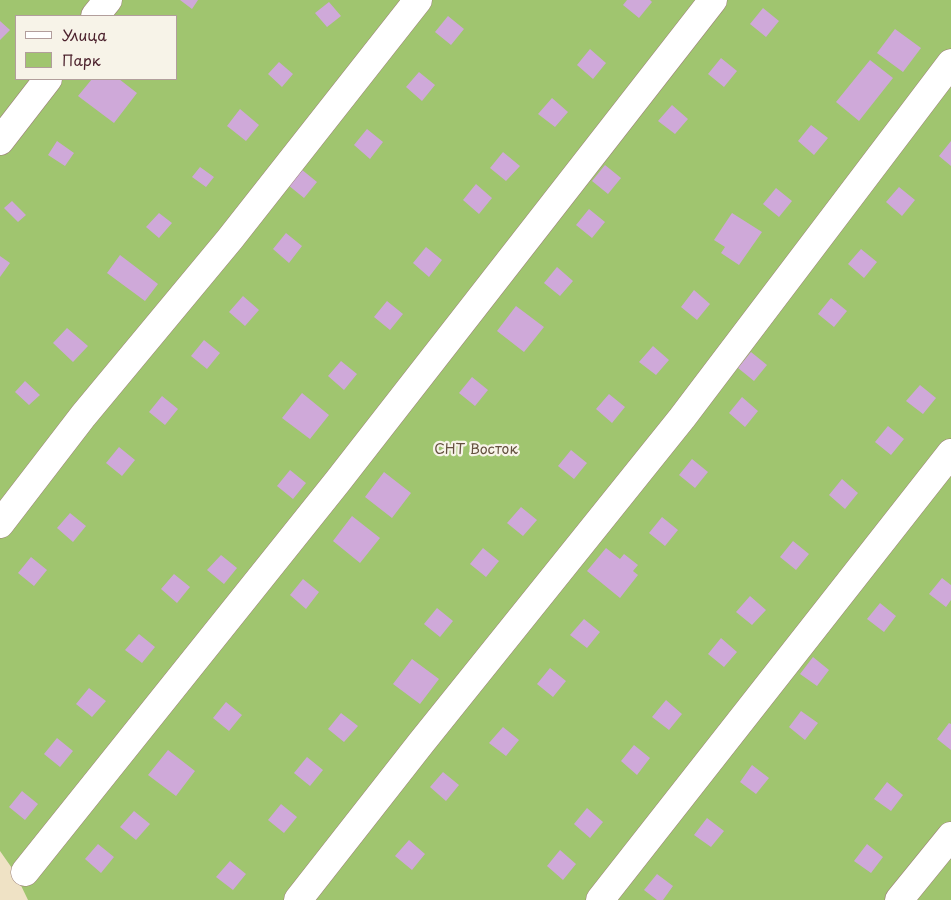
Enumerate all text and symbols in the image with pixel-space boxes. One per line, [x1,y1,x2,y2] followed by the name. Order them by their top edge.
[15,15,178,80] legend
[62,23,107,46] text: Улица
[62,48,101,71] text: Парк
[434,442,518,458] park label: СНТ Восток

